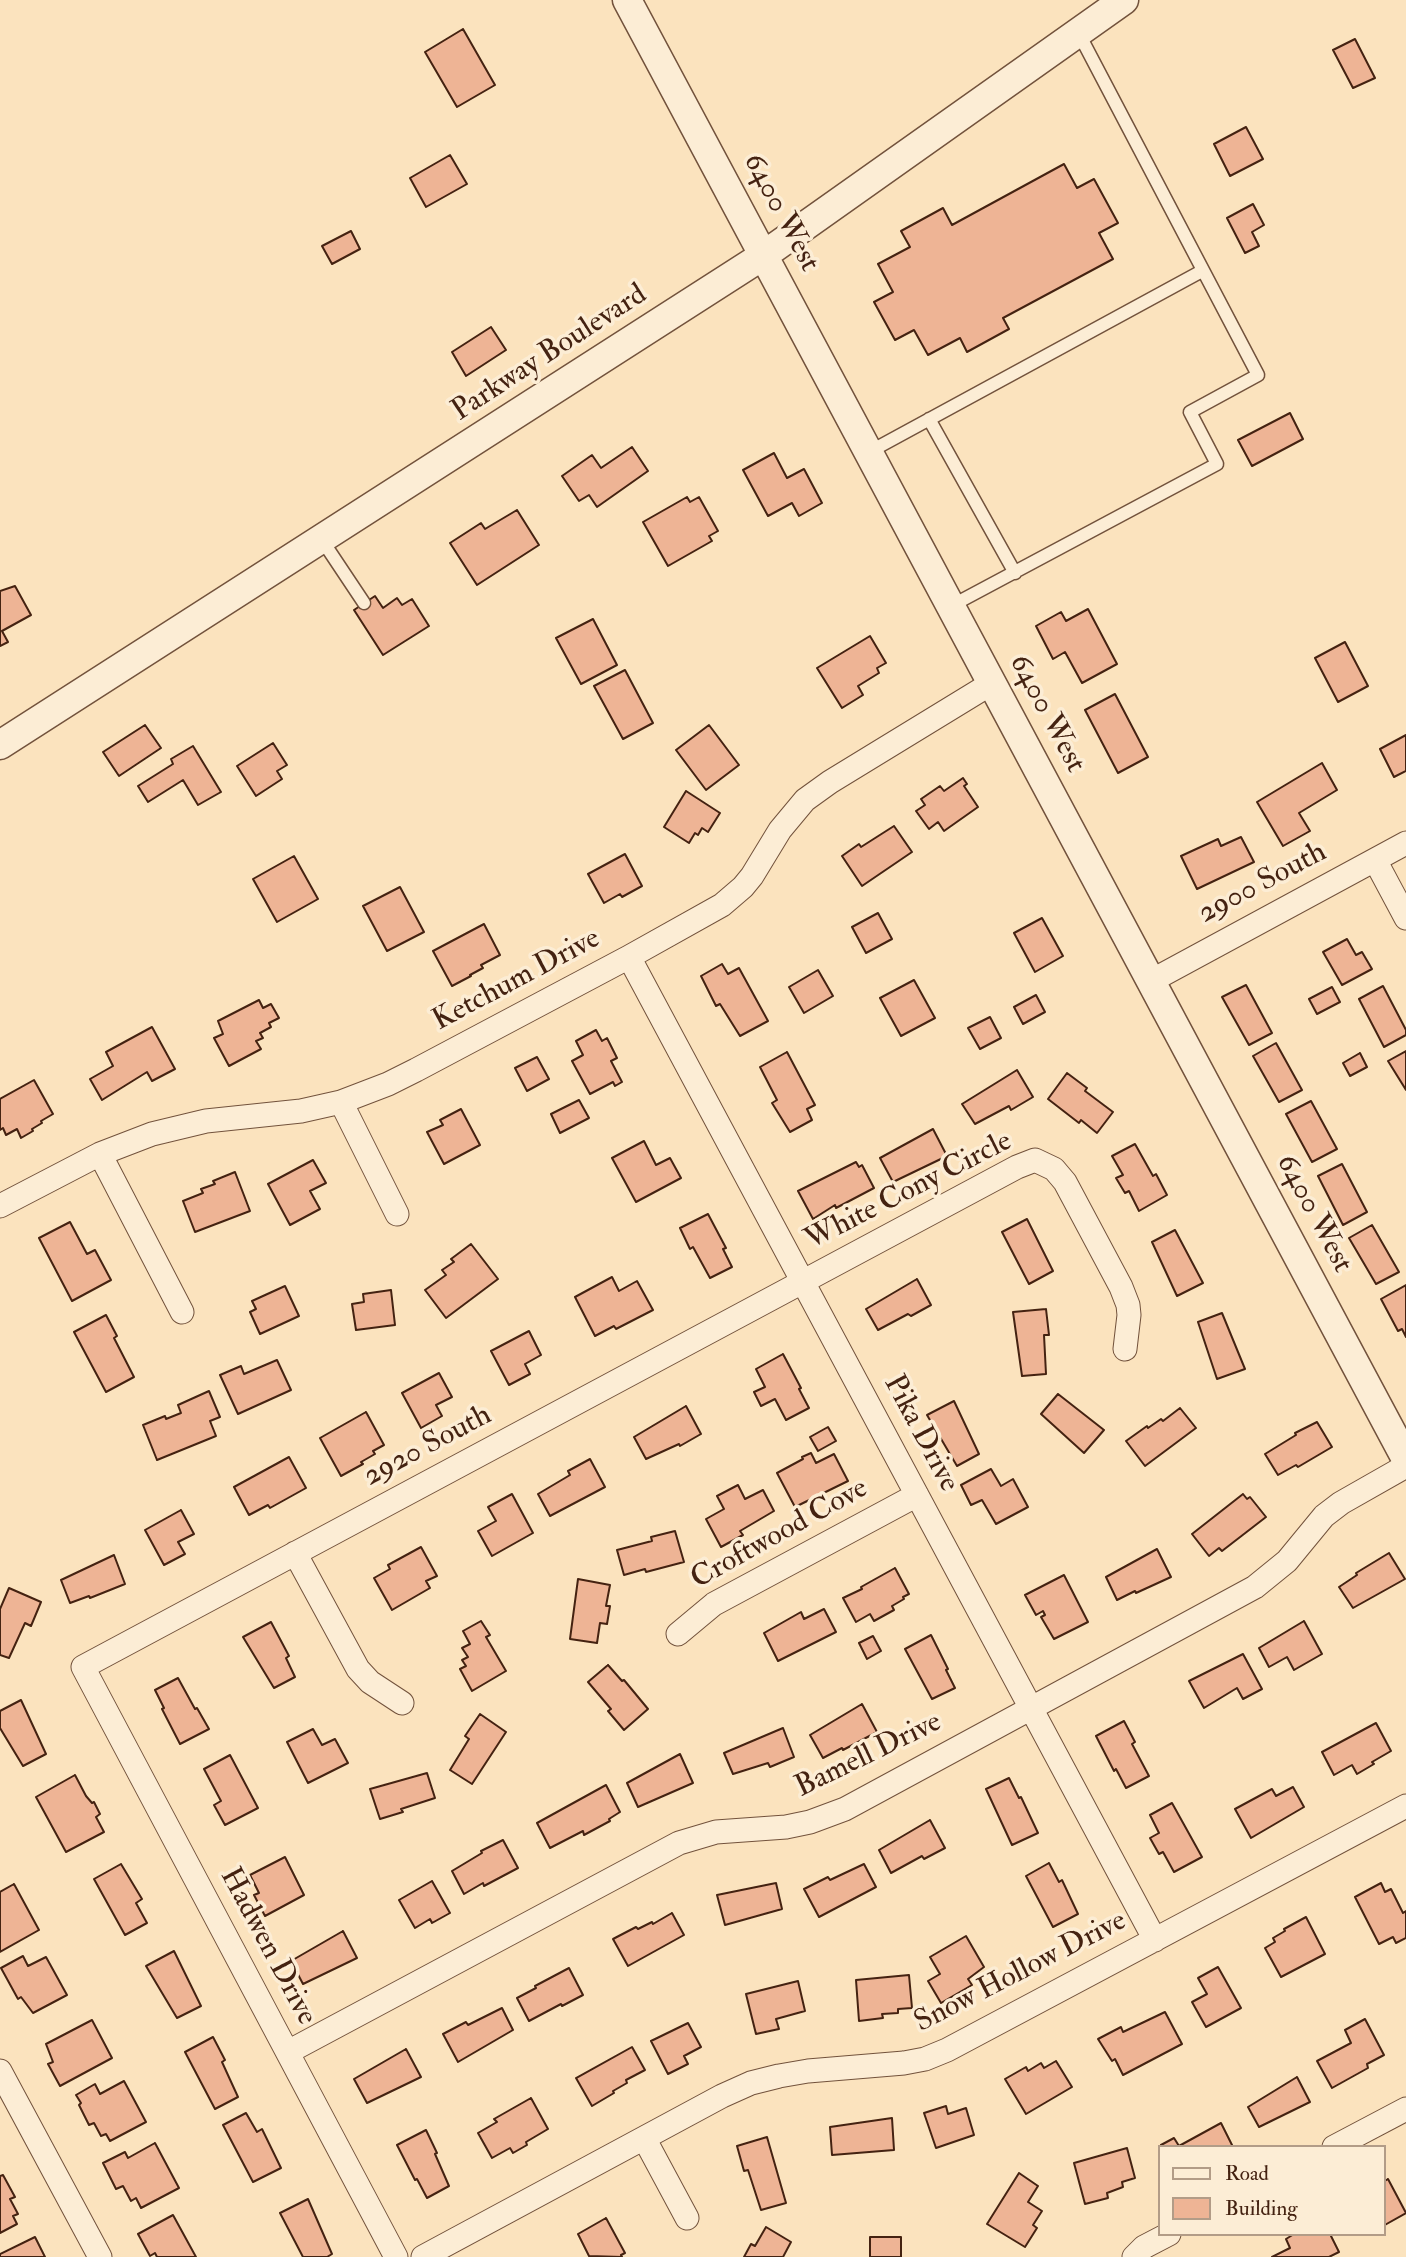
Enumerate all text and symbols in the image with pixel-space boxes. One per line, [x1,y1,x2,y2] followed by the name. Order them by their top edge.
[734,148,826,278] street label: 6400 West
[446,278,654,430] street label: Parkway Boulevard
[1000,649,1092,779] street label: 6400 West
[1193,835,1333,933] street label: 2900 South
[427,922,607,1040] street label: Ketchum Drive
[800,1124,1018,1260] street label: White Cony Circle
[1267,1149,1359,1279] street label: 6400 West
[874,1370,966,1498] street label: Pika Drive
[358,1398,498,1496] street label: 2920 South
[685,1472,875,1598] street label: Croftwood Cove
[790,1705,948,1807] street label: Bamell Drive
[211,1862,323,2032] street label: Hadwen Drive
[909,1904,1133,2042] street label: Snow Hollow Drive
[1158,2145,1385,2236] legend
[1225,2160,1269,2187] text: Road
[1225,2195,1298,2222] text: Building

